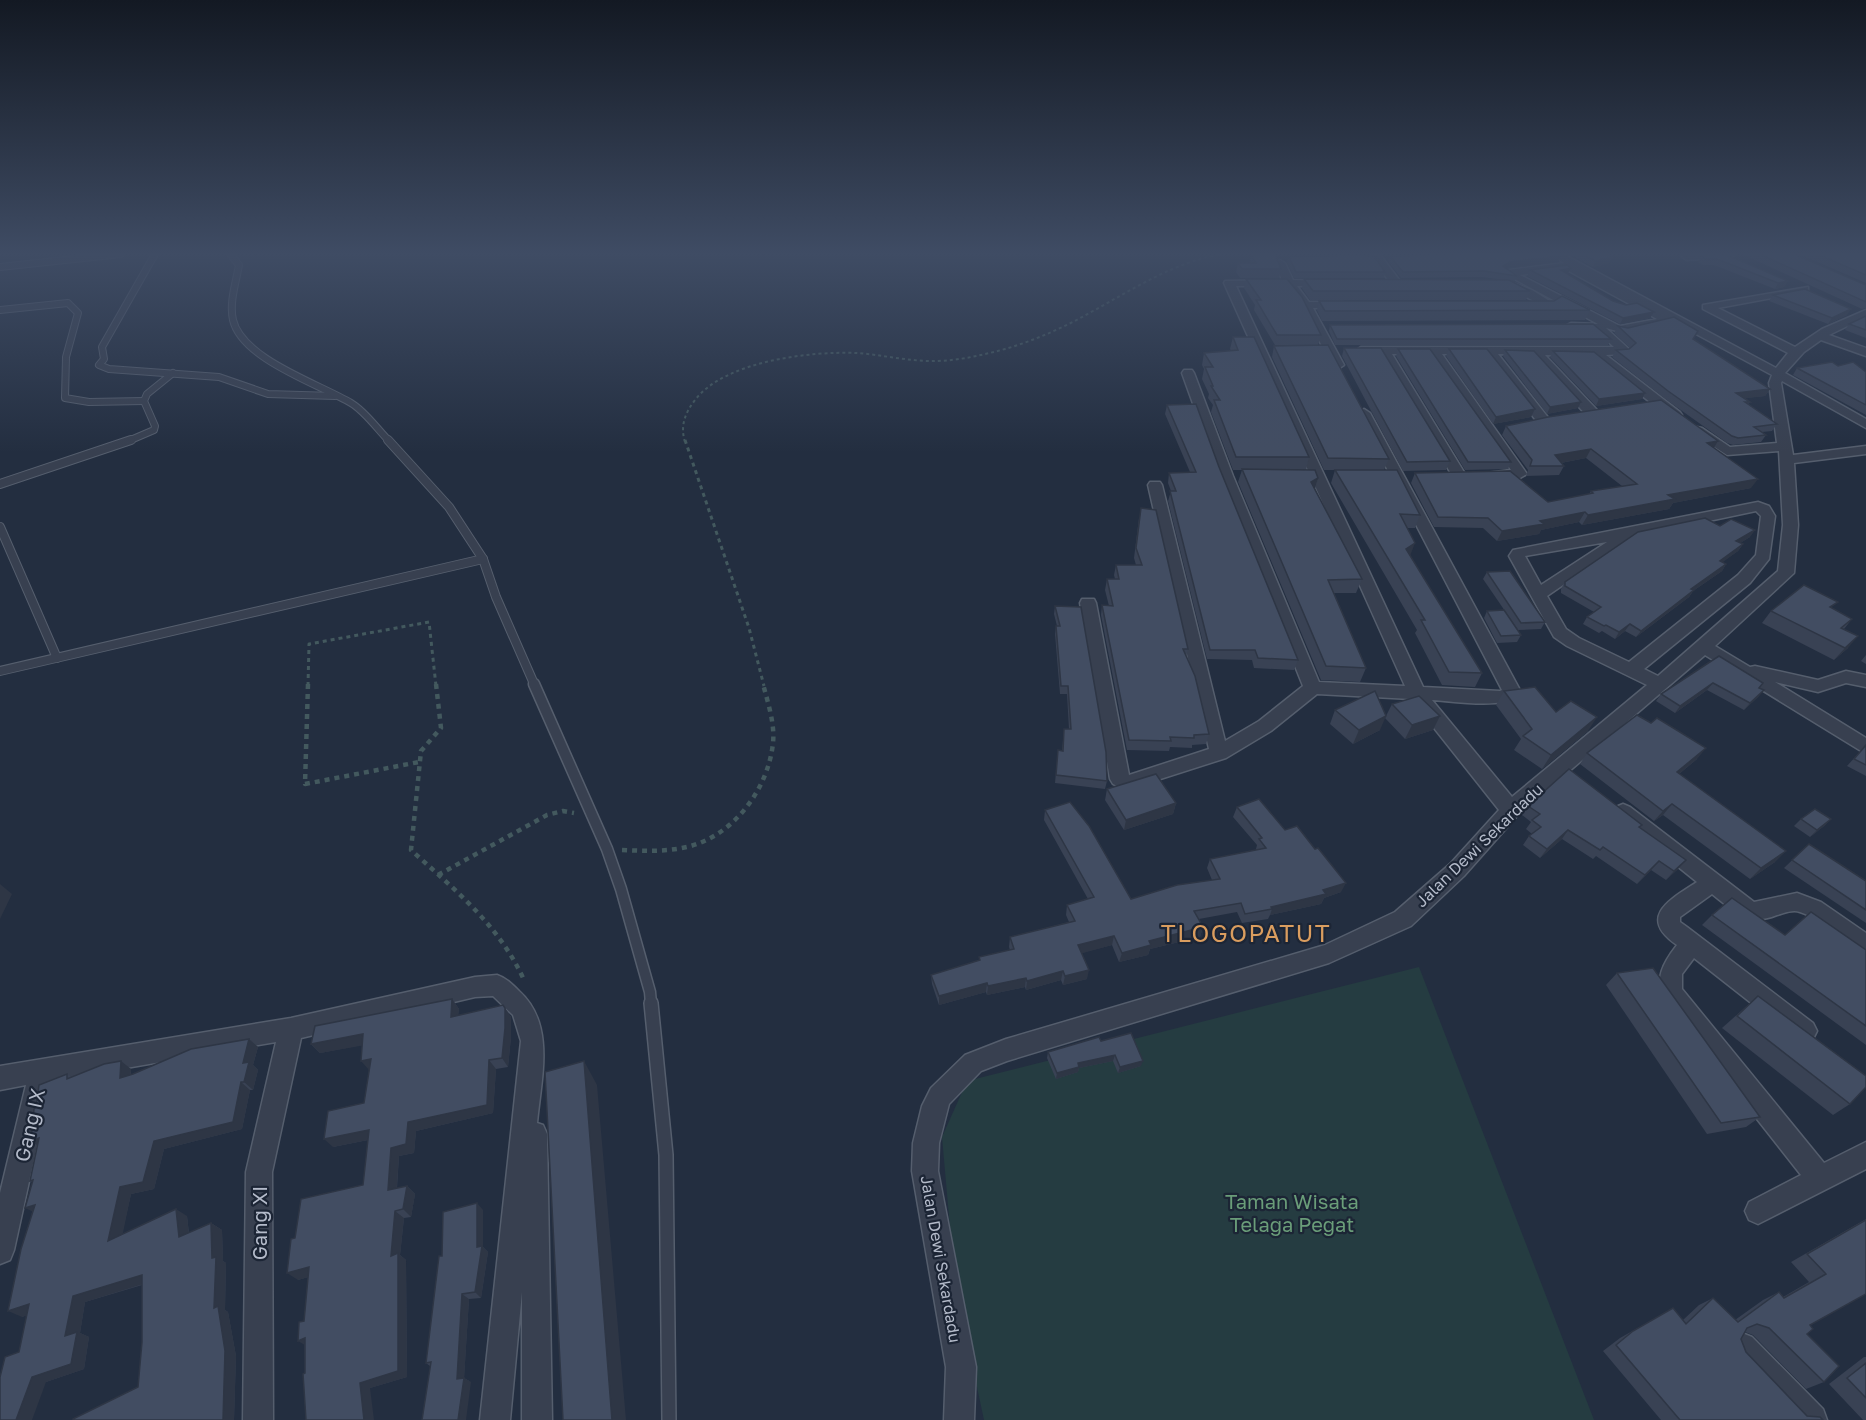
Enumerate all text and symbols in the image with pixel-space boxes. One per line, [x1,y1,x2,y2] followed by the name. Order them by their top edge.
[1411,779,1547,911] street label: Jalan Dewi Sekardadu
[1161,918,1331,947] district label: TLOGOPATUT
[9,1086,49,1164] street label: Gang IX
[916,1174,966,1344] street label: Jalan Dewi Sekardadu
[247,1186,271,1260] street label: Gang XI
[1225,1189,1359,1236] park label: Taman Wisata Telaga Pegat

